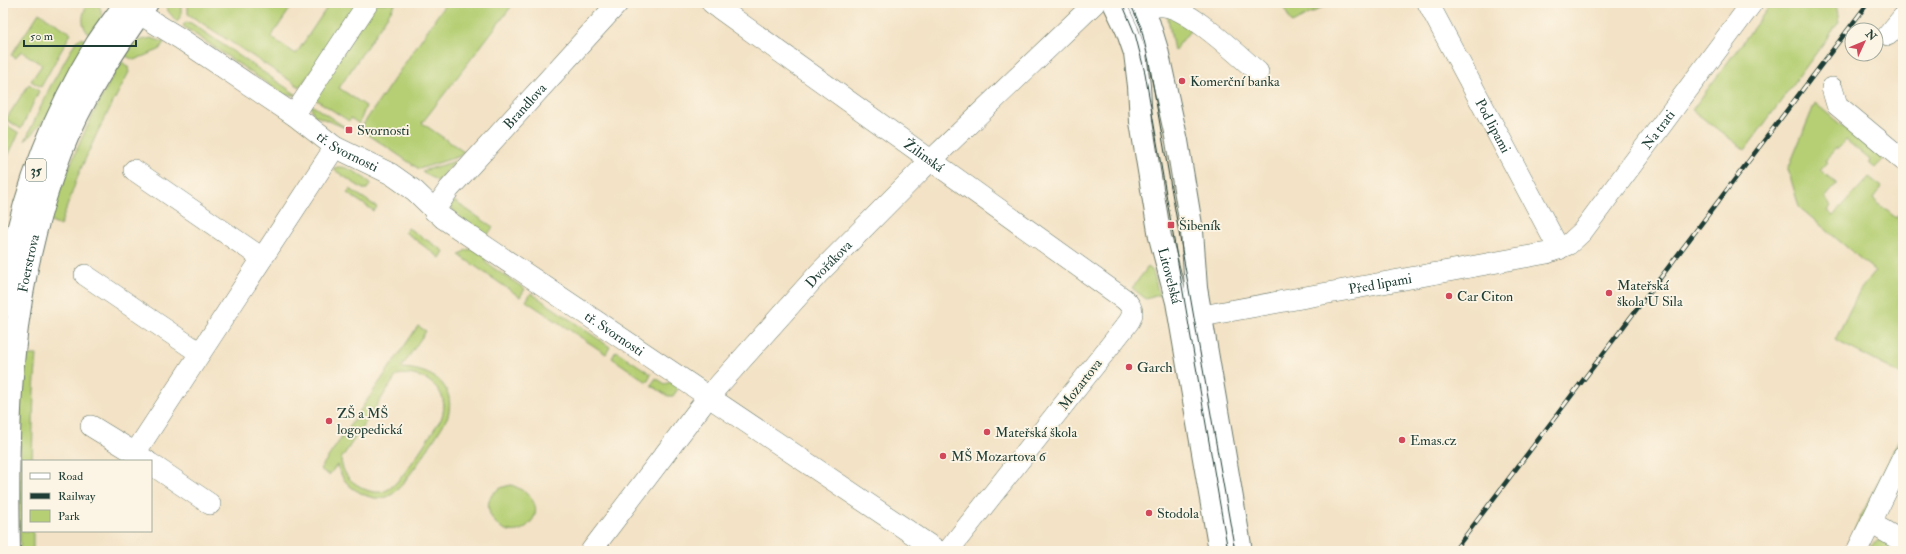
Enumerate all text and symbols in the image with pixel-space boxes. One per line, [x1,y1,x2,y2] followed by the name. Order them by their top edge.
[24,22,136,48] scale bar
[1844,22,1884,62] north arrow
[1862,27,1880,44] text: N
[30,29,54,44] text: 50 m
[1190,73,1280,90] place label: Komerční banka
[1177,76,1187,86] marker: Komerční banka
[500,80,550,133] street label: Brandlova
[1471,96,1514,156] street label: Pod lipami
[1638,106,1679,153] street label: Na trati
[357,122,410,139] place label: Svornosti
[344,125,354,135] marker: Svornosti
[313,128,381,176] street label: tř. Svornosti
[900,135,947,176] street label: Žilinská
[26,159,46,181] road number: 35
[1179,216,1221,234] place label: Šibeník
[1166,220,1176,230] marker: Šibeník
[14,232,43,294] street label: Foerstrova
[802,237,856,291] street label: Dvořákova
[1154,246,1185,306] street label: Litovelská
[1347,270,1413,298] street label: Před lipami
[1617,277,1683,310] place label: Mateřská škola U Sila
[1457,288,1513,305] place label: Car Citon
[1604,288,1614,298] marker: Mateřská škola U Sila
[1444,291,1454,301] marker: Car Citon
[581,308,648,360] street label: tř. Svornosti
[1055,355,1106,413] street label: Mozartova
[1137,359,1173,376] place label: Garch
[1124,362,1134,372] marker: Garch
[337,404,403,439] place label: ZŠ a MŠ logopedická
[324,416,334,426] marker: ZŠ a MŠ logopedická
[995,424,1077,441] place label: Mateřská škola
[982,427,992,437] marker: Mateřská škola
[1410,432,1457,449] place label: Emas.cz
[1397,435,1407,445] marker: Emas.cz
[951,447,1047,465] place label: MŠ Mozartova 6
[938,451,948,461] marker: MŠ Mozartova 6
[22,460,152,532] legend
[58,469,83,484] text: Road
[58,489,96,504] text: Railway
[1157,505,1199,522] place label: Stodola
[1144,508,1154,518] marker: Stodola
[58,509,80,524] text: Park

